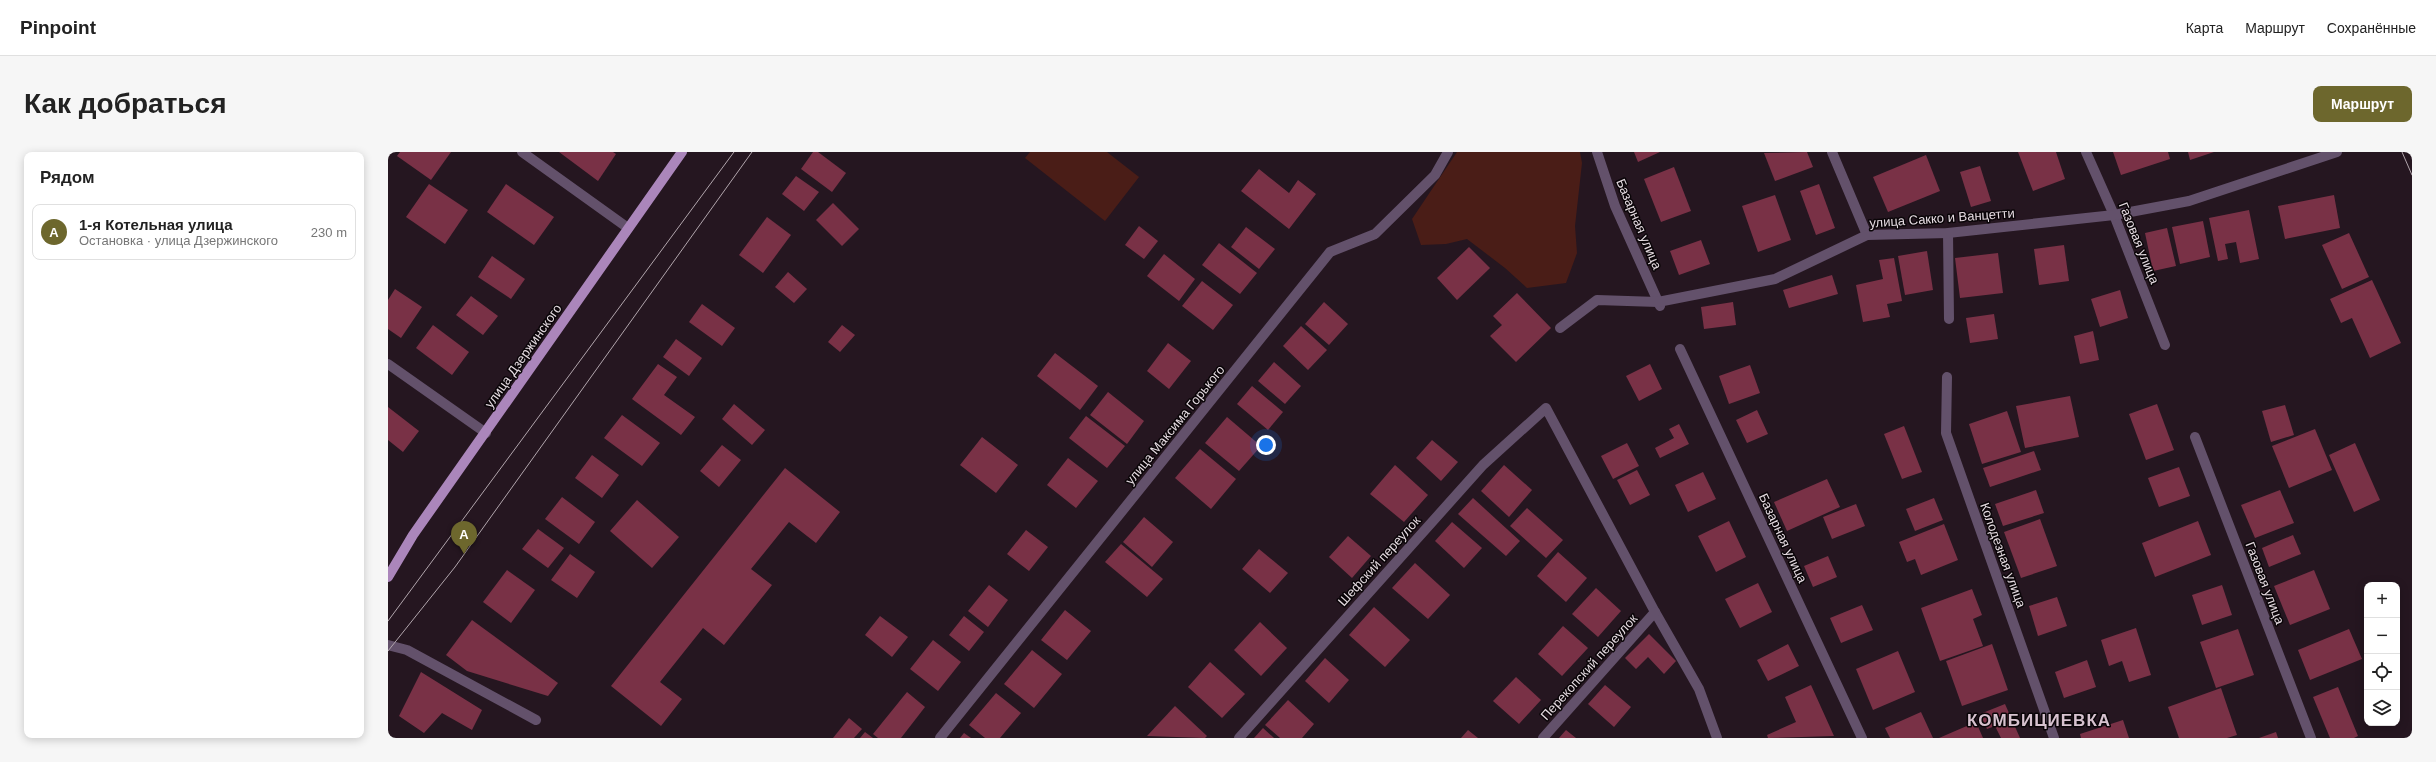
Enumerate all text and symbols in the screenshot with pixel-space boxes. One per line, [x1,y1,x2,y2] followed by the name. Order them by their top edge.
[20,17,96,38] text: Pinpoint
[2186,20,2223,36] text: Карта
[2245,20,2305,36] text: Маршрут
[2327,20,2416,36] text: Сохранённые
[2313,86,2412,122] button: Маршрут
[24,88,226,119] text: Как добраться
[40,168,95,187] text: Рядом
[1613,176,1665,272] street label: Базарная улица
[2116,200,2163,287] street label: Газовая улица
[1869,205,2015,231] street label: улица Сакко и Ванцетти
[79,216,233,233] text: 1-я Котельная улица
[49,225,59,240] text: A
[311,225,347,240] text: 230 m
[79,233,278,248] text: Остановка · улица Дзержинского
[482,301,564,411] street label: улица Дзержинского
[1122,362,1228,488] street label: улица Максима Горького
[1256,435,1276,455] your location
[1756,491,1811,586] street label: Базарная улица
[1977,501,2029,610] street label: Колодезная улица
[1335,513,1423,609] street label: Шефский переулок
[451,521,477,554] pin: A
[2242,540,2288,627] street label: Газовая улица
[2364,582,2400,726] map controls
[2364,582,2400,618] button: +
[1538,611,1641,723] street label: Перекопский переулок
[2364,618,2400,654] button: −
[2364,654,2400,690] button: locate
[2364,690,2400,726] button: layers
[1967,711,2111,730] district label: КОМБИЦИЕВКА

